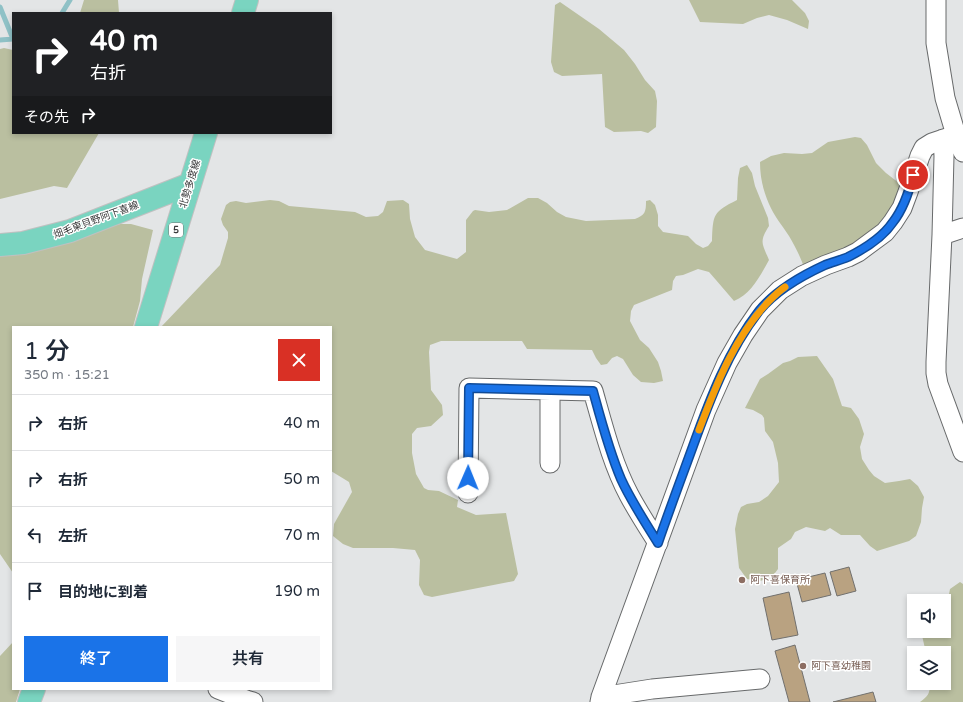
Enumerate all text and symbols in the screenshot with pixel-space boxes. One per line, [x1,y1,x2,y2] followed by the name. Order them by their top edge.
[90,24,158,58] text: 40 m
[24,28,76,80] icon: right
[90,62,126,84] text: 右折
[77,104,99,126] icon: right
[24,108,69,126] text: その先
[177,158,203,210] street label: 北勢多度線
[896,158,930,192] pin
[902,164,924,186] icon: arrive
[52,199,140,241] street label: 畑毛東貝野阿下喜線
[169,223,183,237] road number: 5
[24,337,69,366] text: 1 分
[278,339,320,381] button: close
[24,367,110,383] text: 350 m · 15:21
[24,412,46,434] icon: right
[283,414,320,432] text: 40 m
[58,415,88,433] text: 右折
[447,457,489,499] position arrow
[24,468,46,490] icon: right
[283,470,320,488] text: 50 m
[58,471,88,489] text: 右折
[24,524,46,546] icon: left
[283,526,320,544] text: 70 m
[58,527,88,545] text: 左折
[750,574,810,586] place label: 阿下喜保育所
[737,575,747,585] marker: 阿下喜保育所
[24,580,46,602] icon: arrive
[274,582,320,600] text: 190 m
[58,583,148,601] text: 目的地に到着
[907,594,951,690] map controls
[907,594,951,638] button: sound
[24,636,168,682] button: 終了
[176,636,320,682] button: 共有
[907,646,951,690] button: layers
[811,660,871,672] place label: 阿下喜幼稚園
[798,661,808,671] marker: 阿下喜幼稚園

